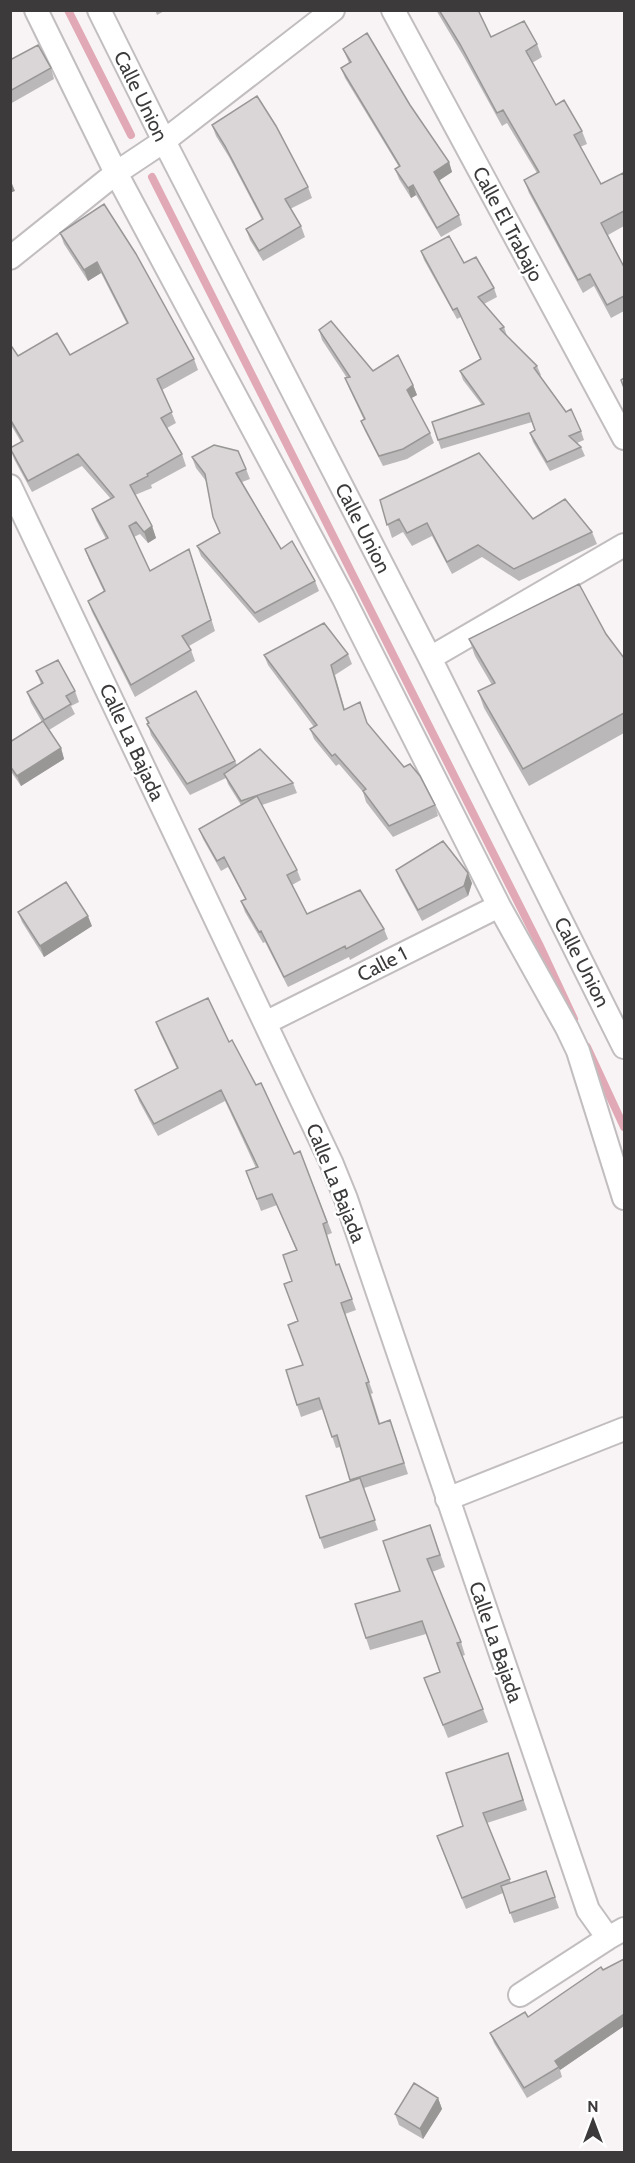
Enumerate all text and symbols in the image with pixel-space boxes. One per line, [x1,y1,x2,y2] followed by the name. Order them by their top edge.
[109,47,173,145] street label: Calle Union
[468,162,548,286] street label: Calle El Trabajo
[330,479,396,577] street label: Calle Union
[94,680,170,805] street label: Calle La Bajada
[549,913,615,1011] street label: Calle Union
[353,941,411,987] street label: Calle 1
[301,1120,371,1246] street label: Calle La Bajada
[464,1578,528,1706] street label: Calle La Bajada
[563,2091,623,2151] north arrow
[587,2097,599,2116] text: N

